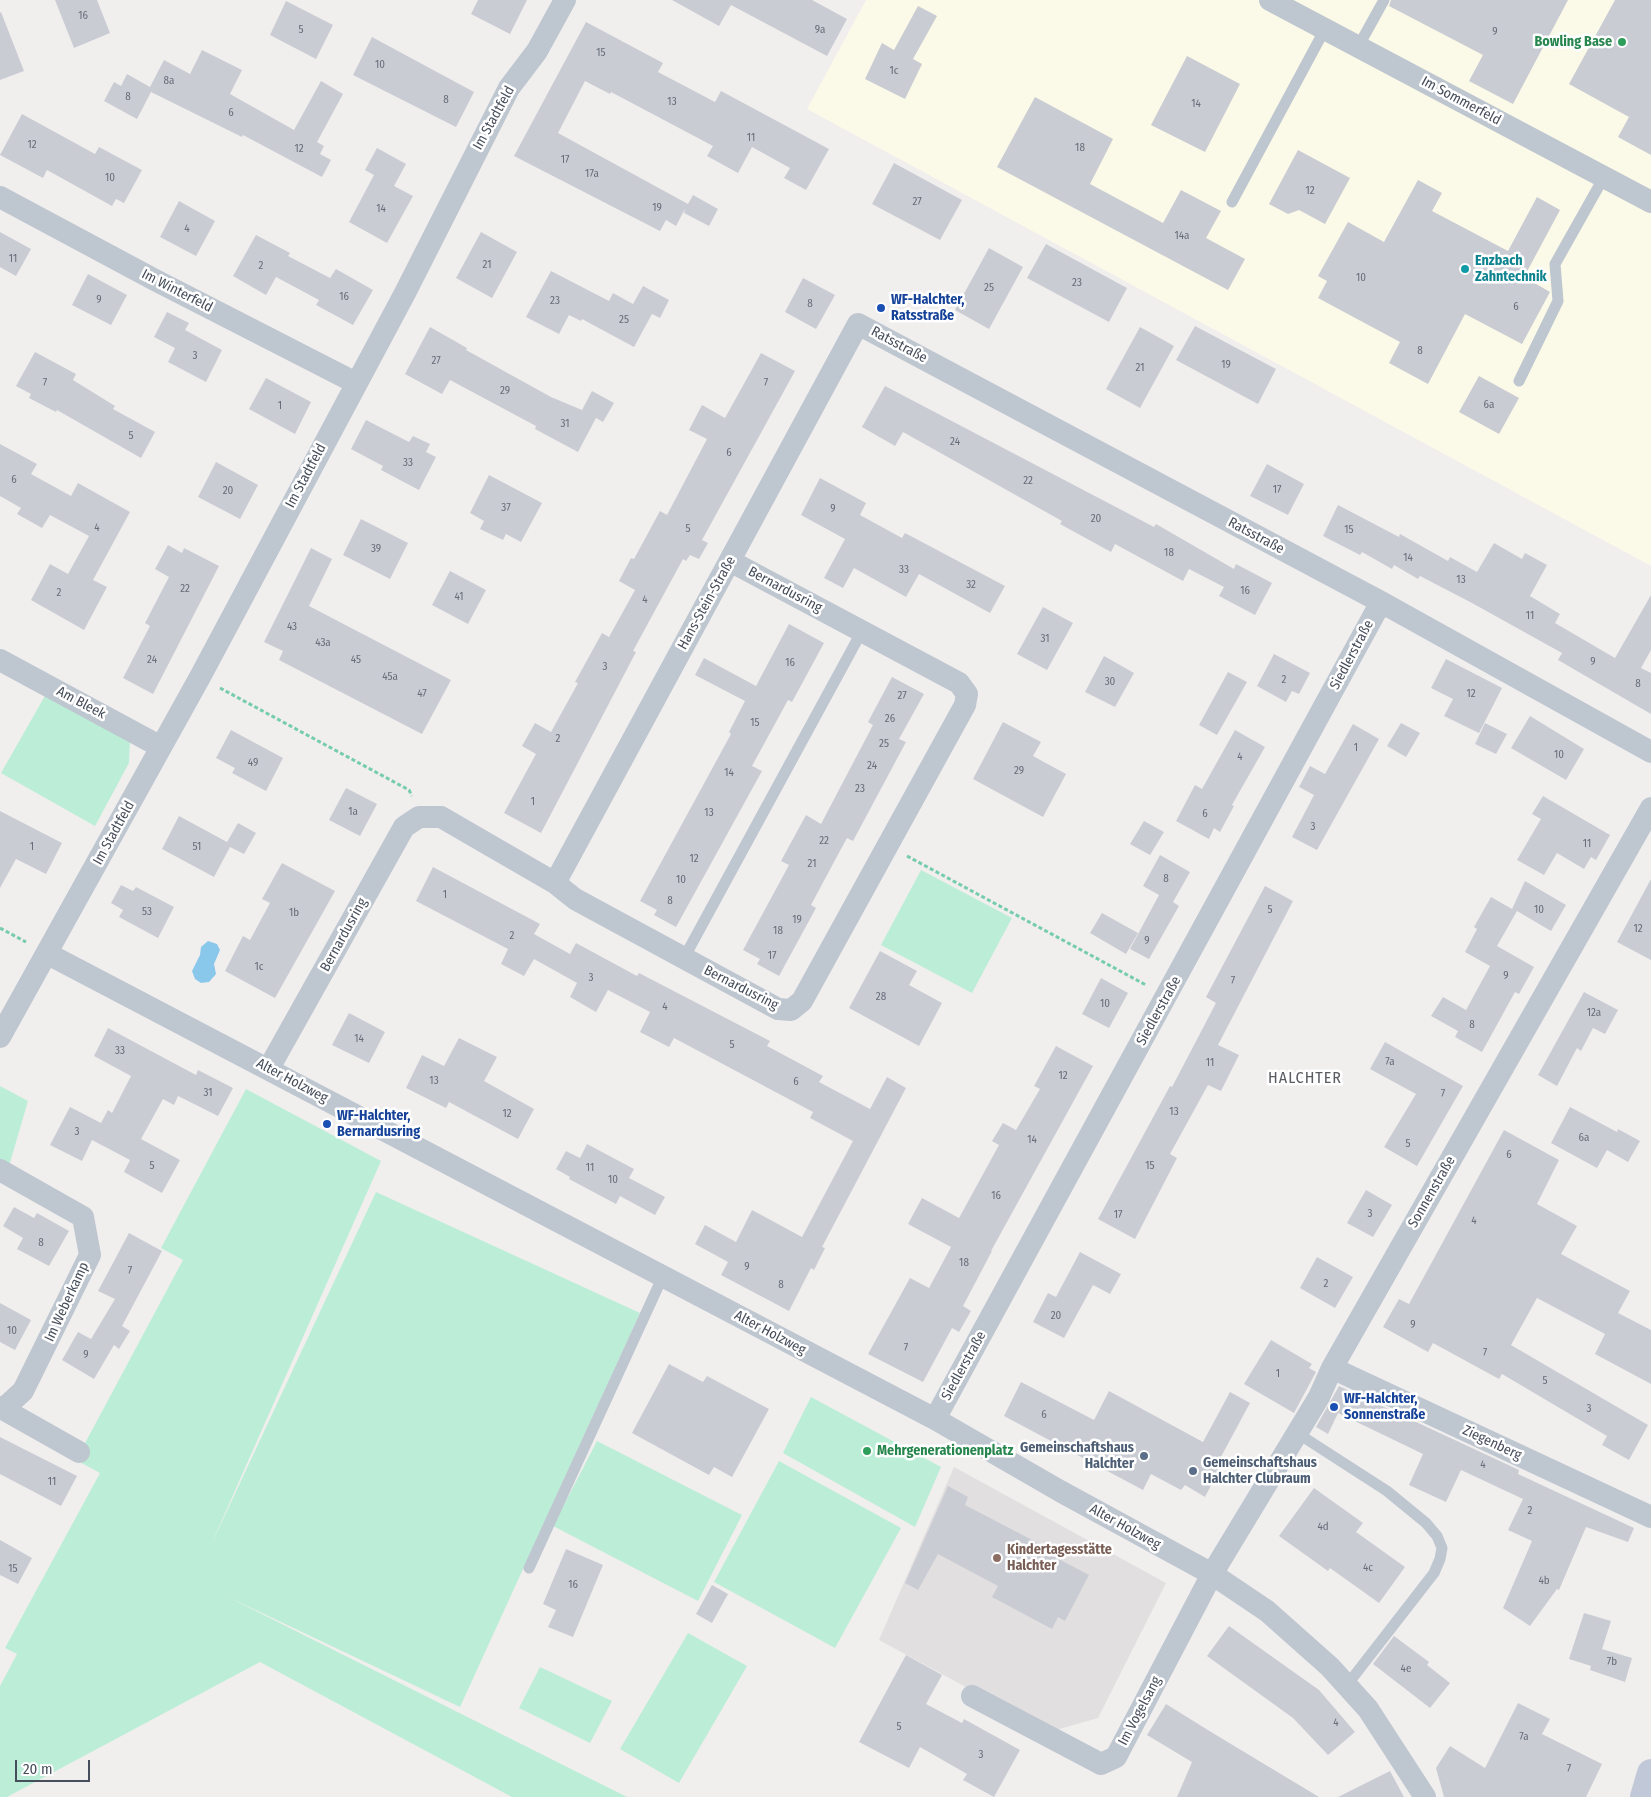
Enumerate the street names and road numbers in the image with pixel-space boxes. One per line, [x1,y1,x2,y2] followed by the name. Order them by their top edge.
[1418,73,1504,129] street label: Im Sommerfeld
[470,83,518,153] street label: Im Stadtfeld
[139,266,215,316] street label: Im Winterfeld
[868,323,930,367] street label: Ratsstraße
[282,441,330,511] street label: Im Stadtfeld
[1225,514,1287,558] street label: Ratsstraße
[674,553,740,653] street label: Hans-Stein-Straße
[745,563,825,617] street label: Bernardusring
[1327,617,1377,693] street label: Siedlerstraße
[54,683,108,723] street label: Am Bleek
[90,798,138,868] street label: Im Stadtfeld
[317,895,371,975] street label: Bernardusring
[701,962,781,1014] street label: Bernardusring
[1133,974,1185,1048] street label: Siedlerstraße
[253,1055,331,1107] street label: Alter Holzweg
[1405,1153,1459,1231] street label: Sonnenstraße
[41,1260,93,1344] street label: Im Weberkamp
[731,1307,809,1359] street label: Alter Holzweg
[938,1329,990,1403] street label: Siedlerstraße
[1460,1422,1524,1464] street label: Ziegenberg
[1087,1501,1163,1553] street label: Alter Holzweg
[1115,1674,1165,1748] street label: Im Vogelsang

